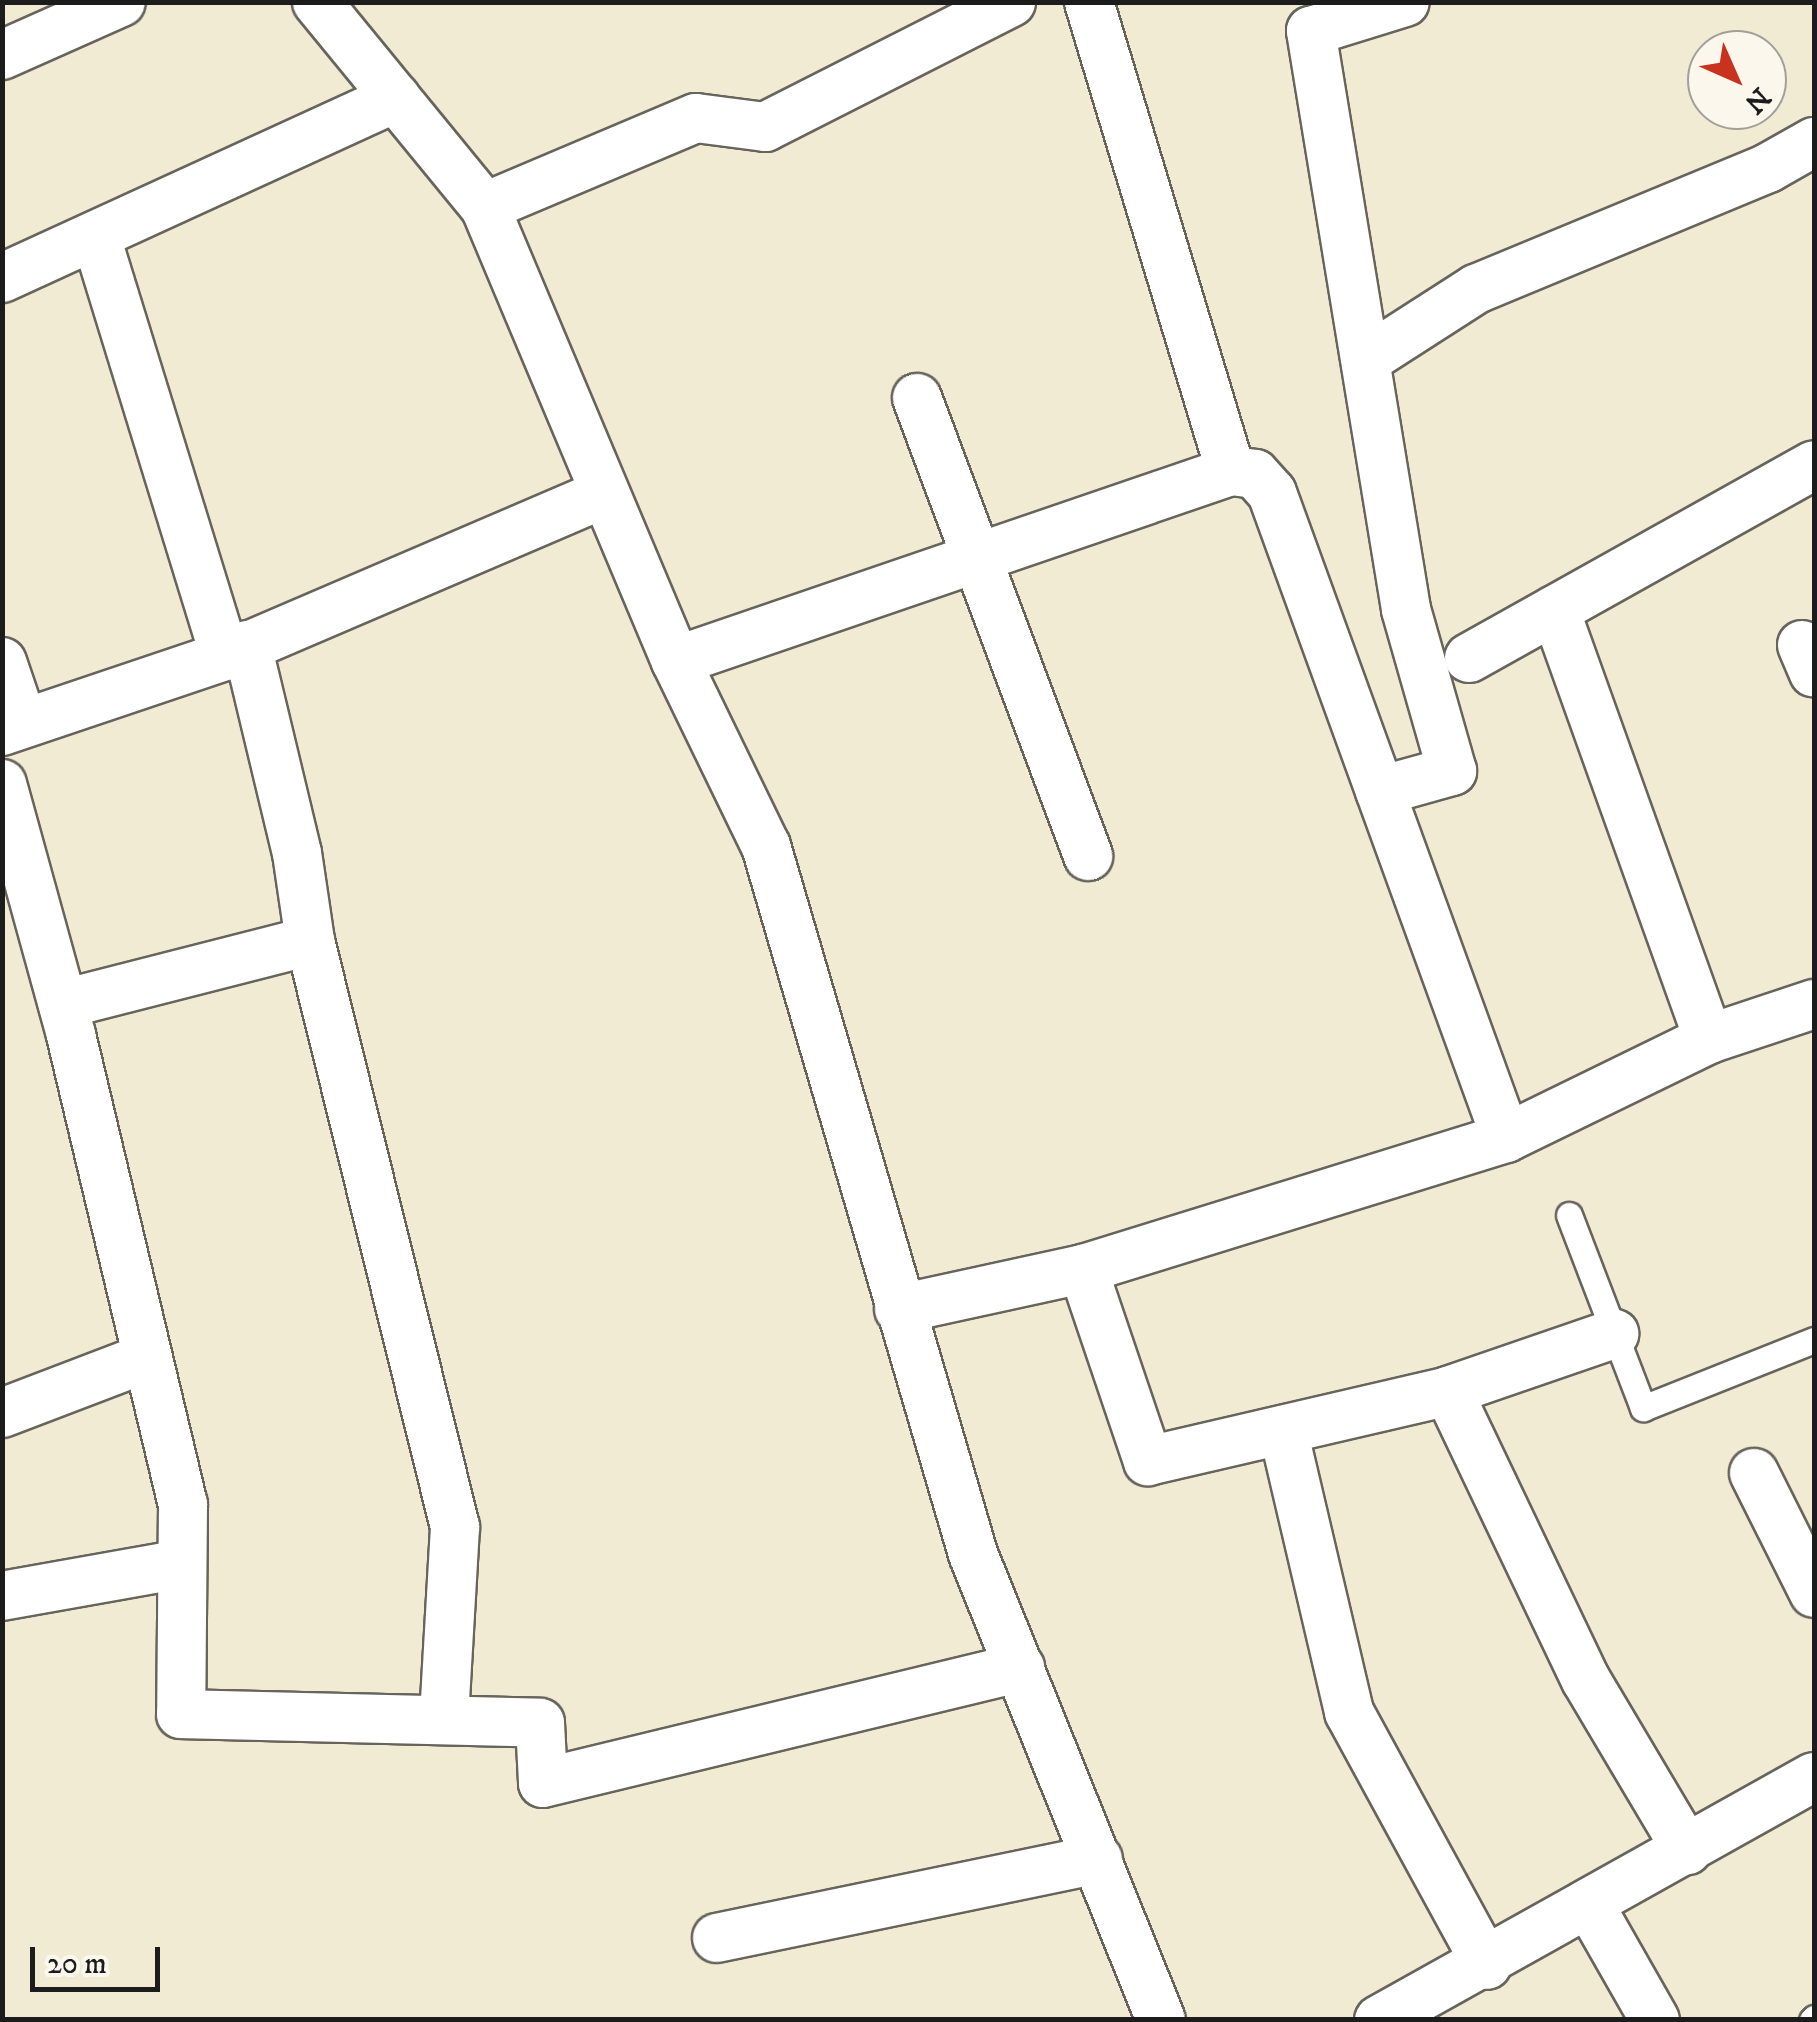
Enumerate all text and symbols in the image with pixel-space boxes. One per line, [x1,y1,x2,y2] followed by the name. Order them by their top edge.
[1687,30,1787,130] north arrow
[1737,80,1778,121] text: N
[35,1927,165,1989] scale bar
[47,1946,107,1983] text: 20 m

